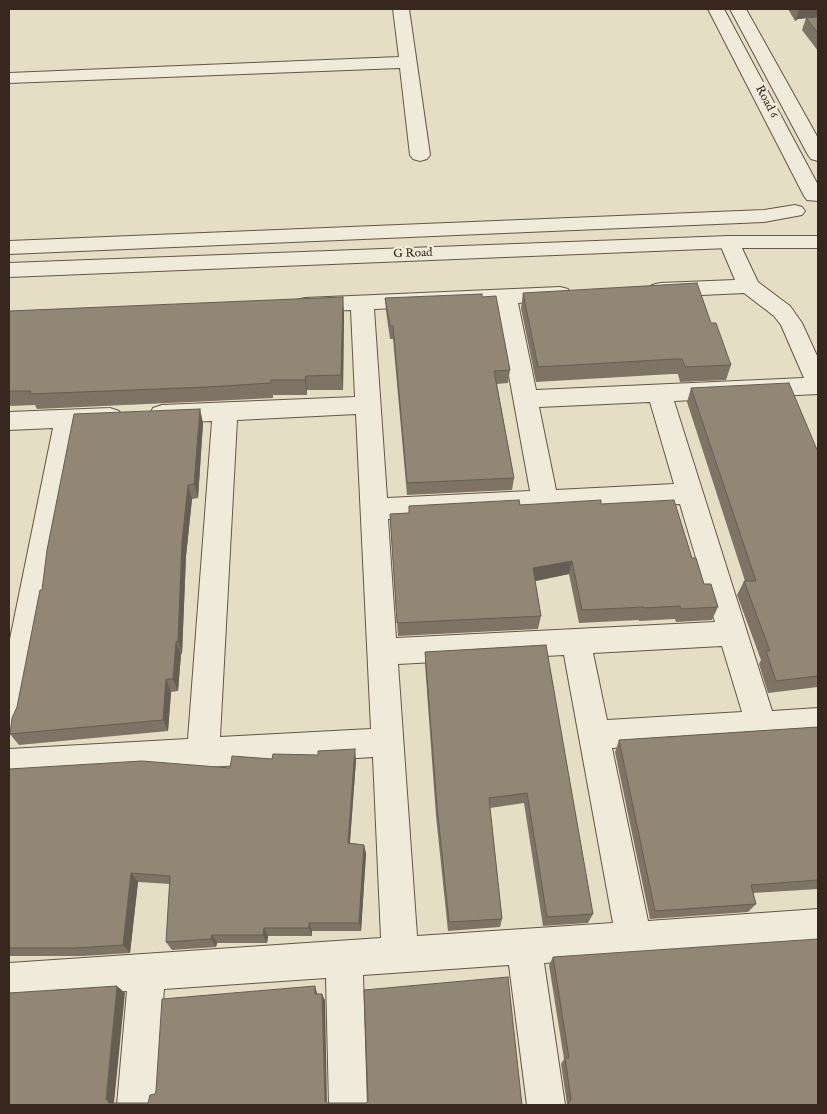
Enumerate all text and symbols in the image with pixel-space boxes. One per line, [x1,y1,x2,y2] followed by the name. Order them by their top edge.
[751,83,781,121] street label: Road 6
[393,246,433,262] street label: G Road

